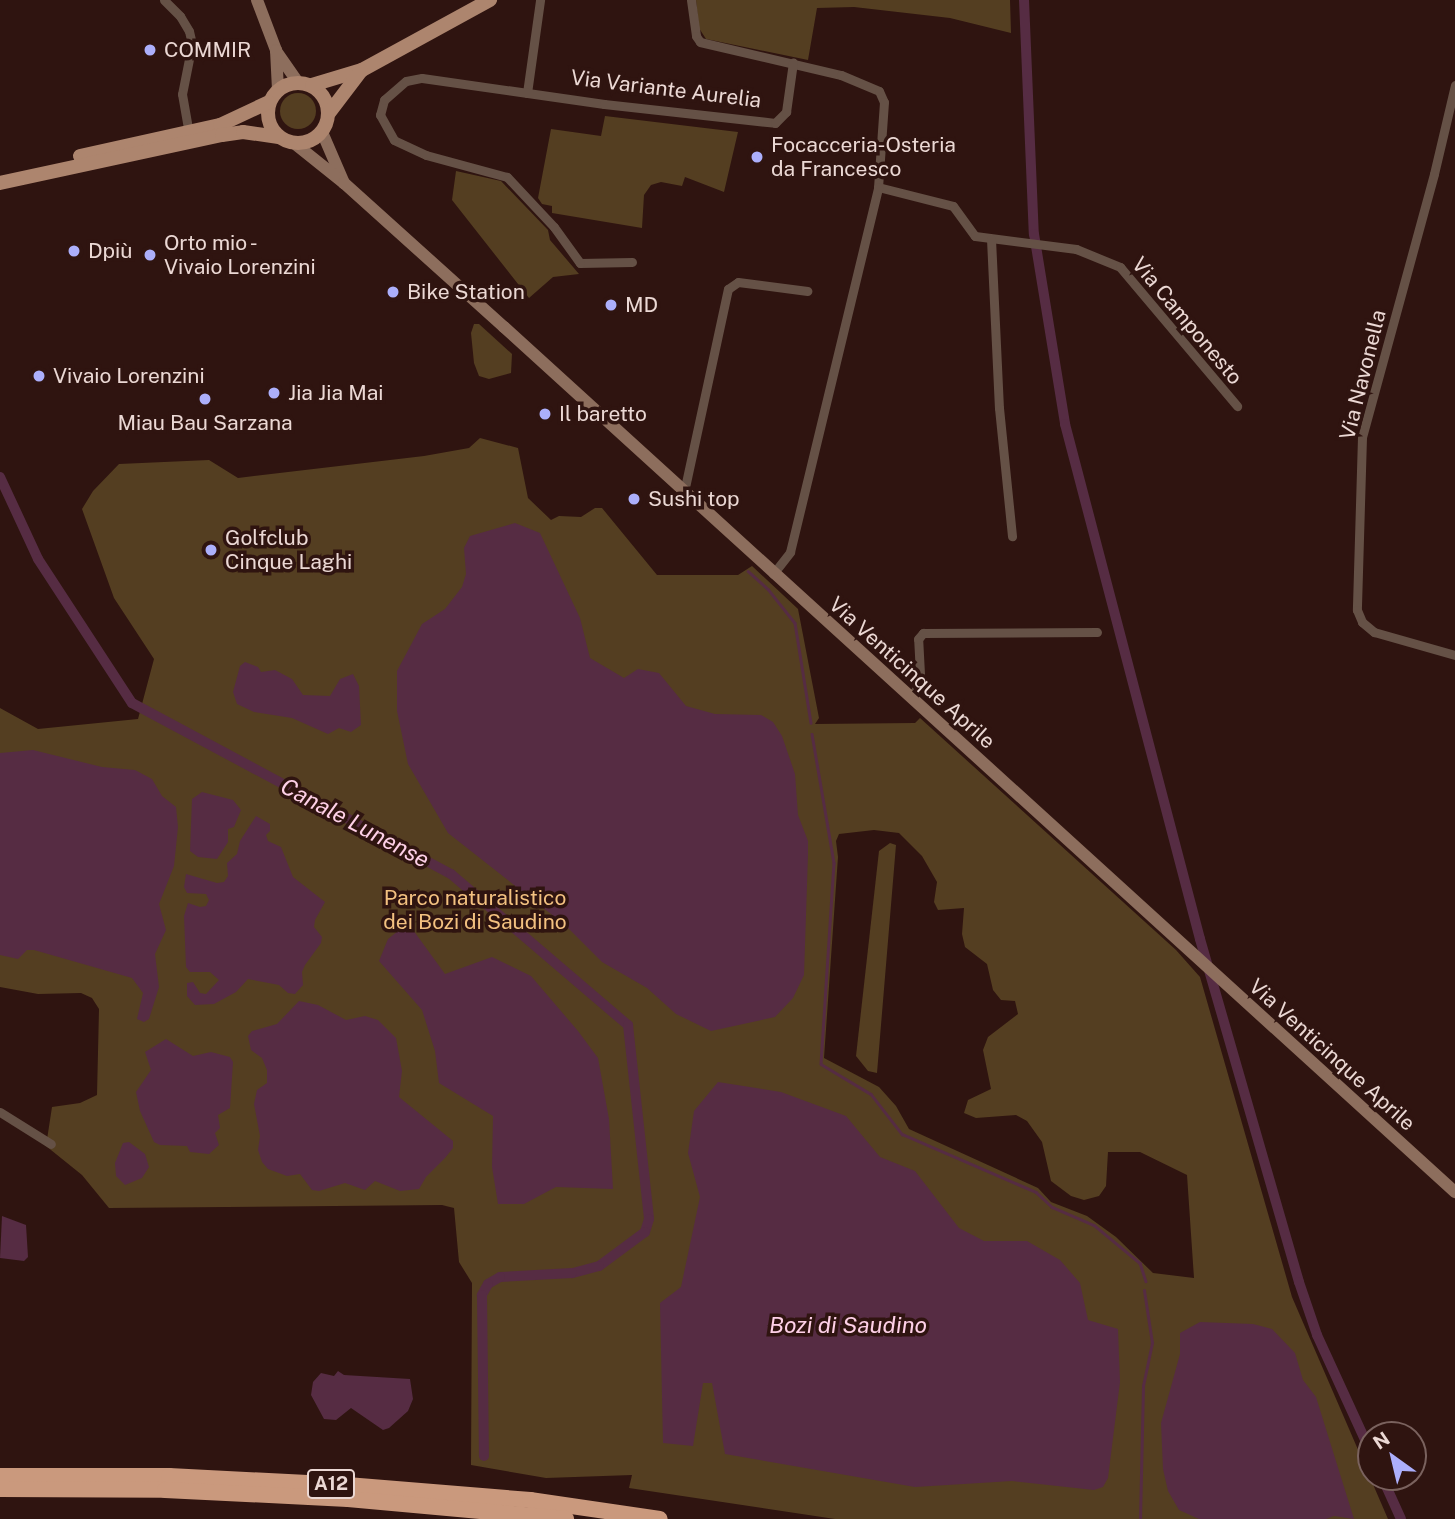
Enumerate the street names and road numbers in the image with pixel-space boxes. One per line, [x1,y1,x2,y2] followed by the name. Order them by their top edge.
[569,65,763,113] street label: Via Variante Aurelia
[1126,252,1248,390] street label: Via Camponesto
[1335,307,1391,443] street label: Via Navonella
[824,592,1000,754] street label: Via Venticinque Aprile
[1244,974,1420,1136] street label: Via Venticinque Aprile
[306,1468,356,1500] road number: A12

